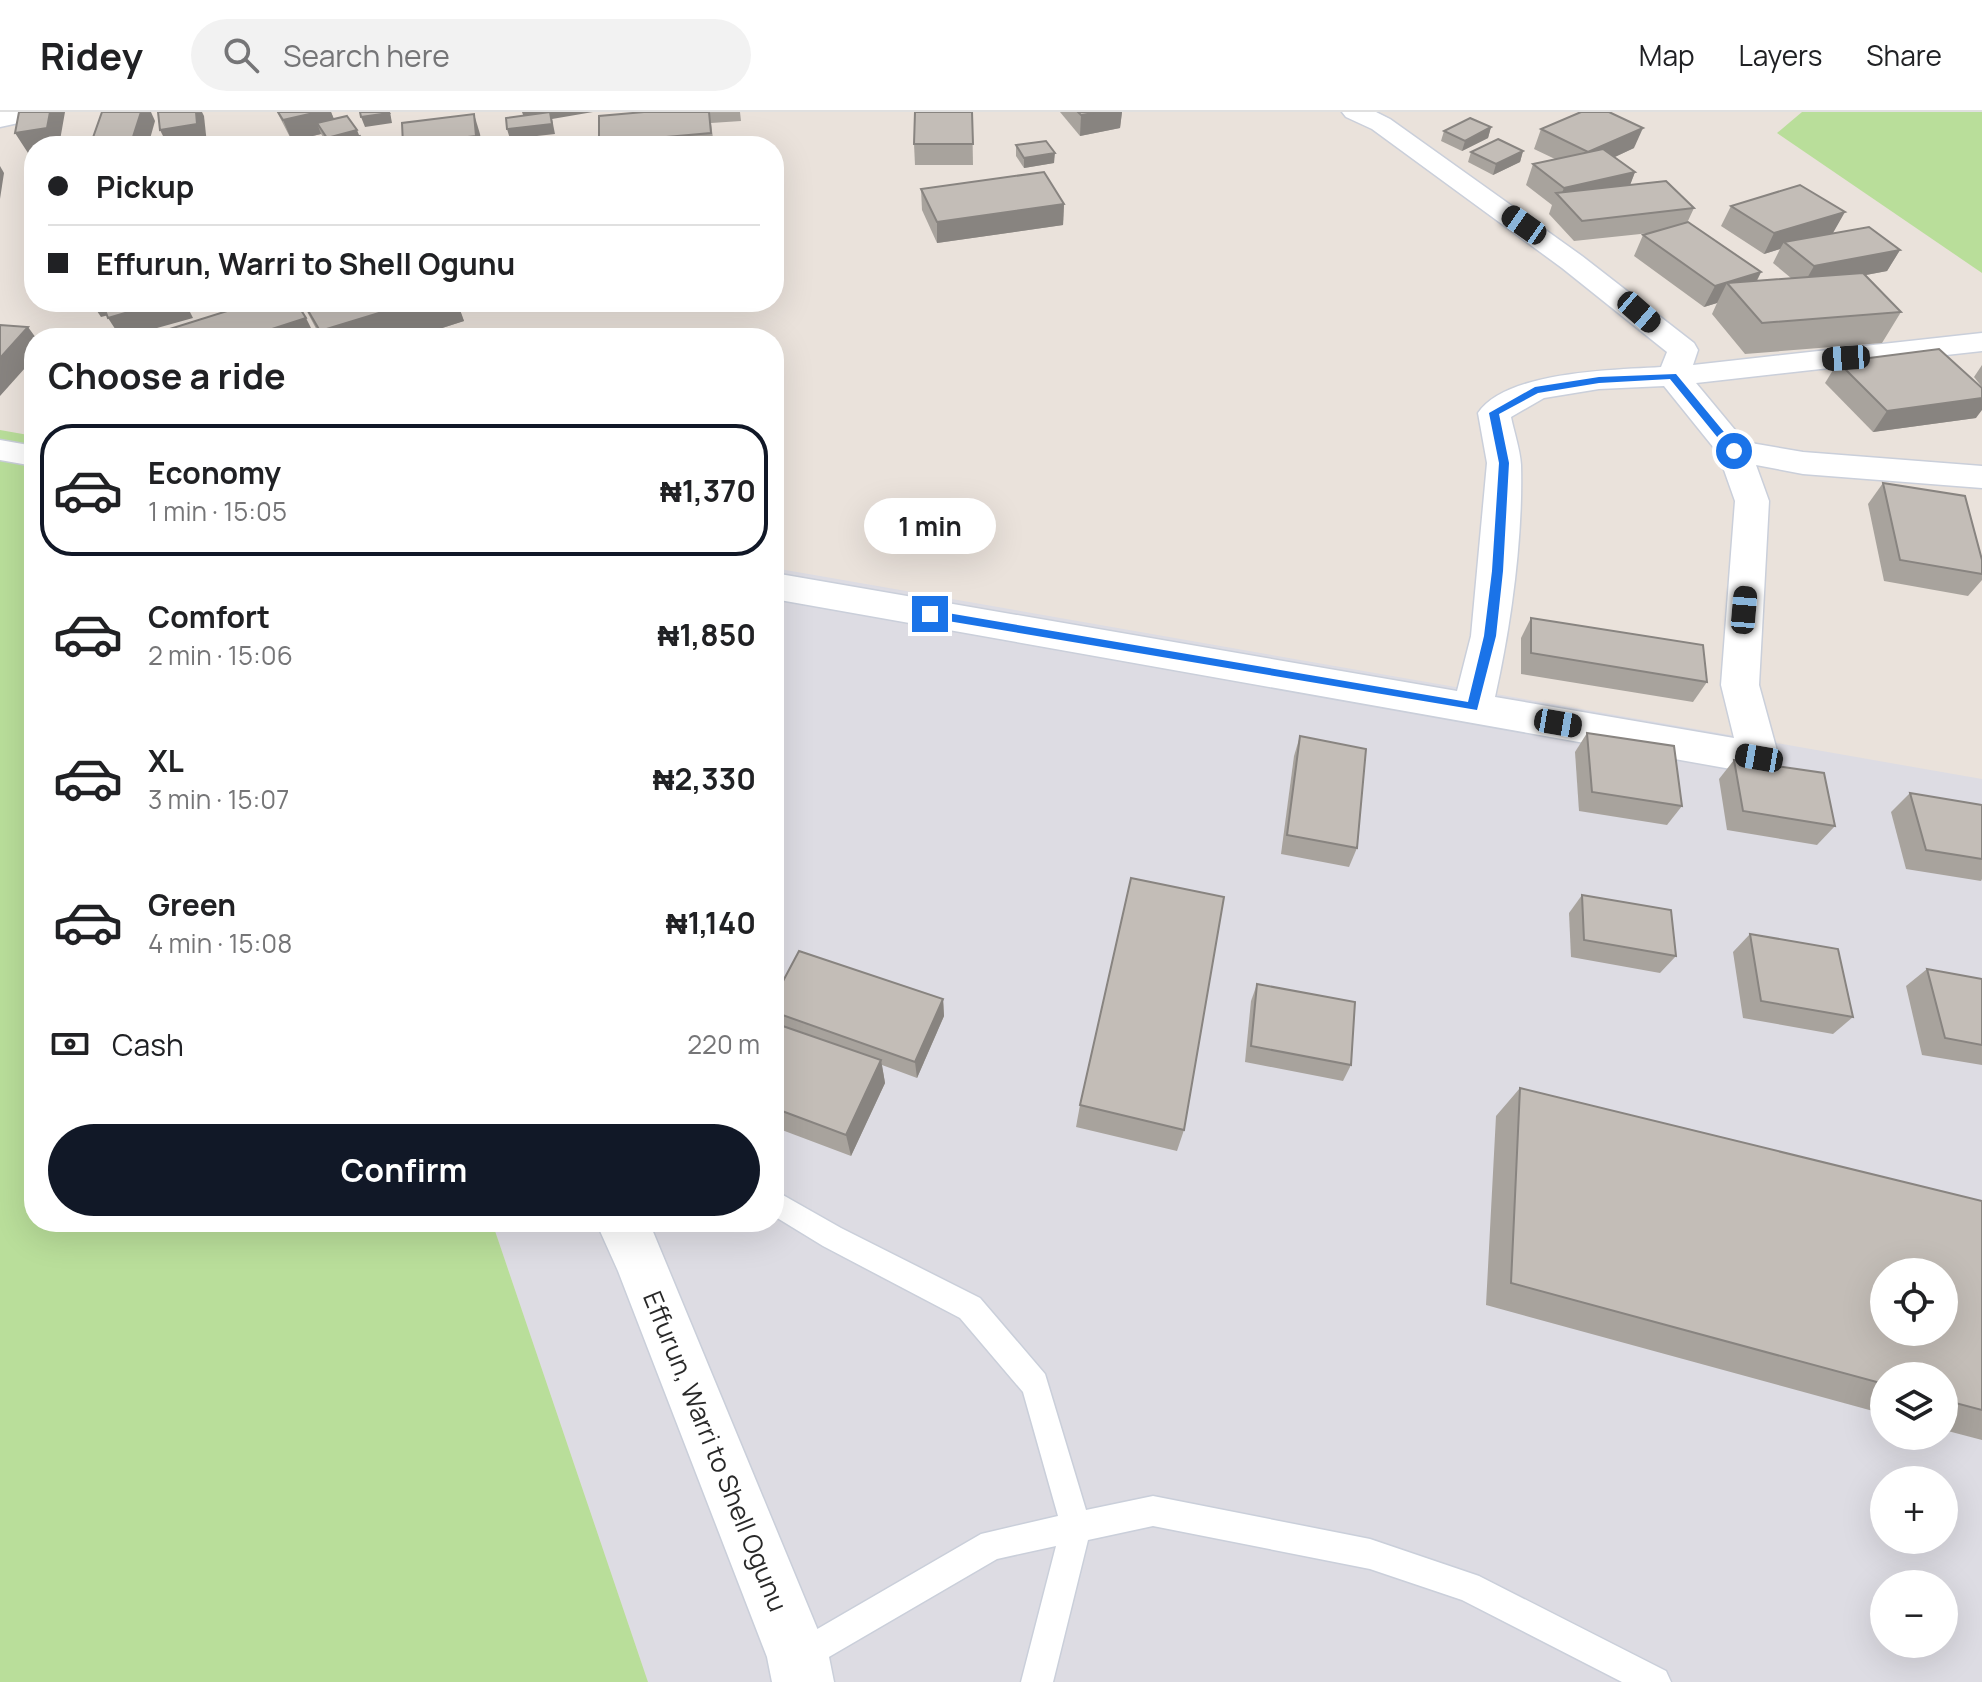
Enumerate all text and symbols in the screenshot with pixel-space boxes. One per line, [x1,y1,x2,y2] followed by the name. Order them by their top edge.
[191,19,751,91] search box
[40,29,143,81] text: Ridey
[219,33,263,77] icon: search
[283,35,450,76] text: Search here
[1639,36,1695,74] text: Map
[1739,36,1822,74] text: Layers
[1866,36,1942,74] text: Share
[96,166,194,207] text: Pickup
[1497,201,1551,249] car
[96,243,515,284] text: Effurun, Warri to Shell Ogunu
[1613,287,1665,337] car
[1821,344,1871,372] car
[48,351,286,400] text: Choose a ride
[1716,433,1752,469] route start
[148,452,281,493] text: Economy
[52,454,124,526] icon: car
[660,470,756,511] text: ₦1,370
[148,493,287,529] text: 1 min · 15:05
[864,498,996,554] callout: 1 min
[898,508,962,544] text: 1 min
[1730,585,1758,635] car
[148,596,270,637] text: Comfort
[912,596,948,632] route end
[52,598,124,670] icon: car
[658,614,756,655] text: ₦1,850
[148,637,293,673] text: 2 min · 15:06
[1532,707,1584,739] car
[148,740,184,781] text: XL
[52,742,124,814] icon: car
[1733,742,1785,774] car
[653,758,756,799] text: ₦2,330
[148,781,289,817] text: 3 min · 15:07
[148,884,236,925] text: Green
[52,886,124,958] icon: car
[666,902,756,943] text: ₦1,140
[148,925,292,961] text: 4 min · 15:08
[48,1022,92,1066] icon: cash
[112,1024,184,1065] text: Cash
[687,1026,760,1062] text: 220 m
[48,1124,760,1216] button: Confirm
[1870,1258,1958,1658] map controls
[1870,1258,1958,1346] button: locate
[635,1285,797,1617] street label: Effurun, Warri to Shell Ogunu
[1870,1362,1958,1450] button: layers
[1870,1466,1958,1554] button: +
[1870,1570,1958,1658] button: −

